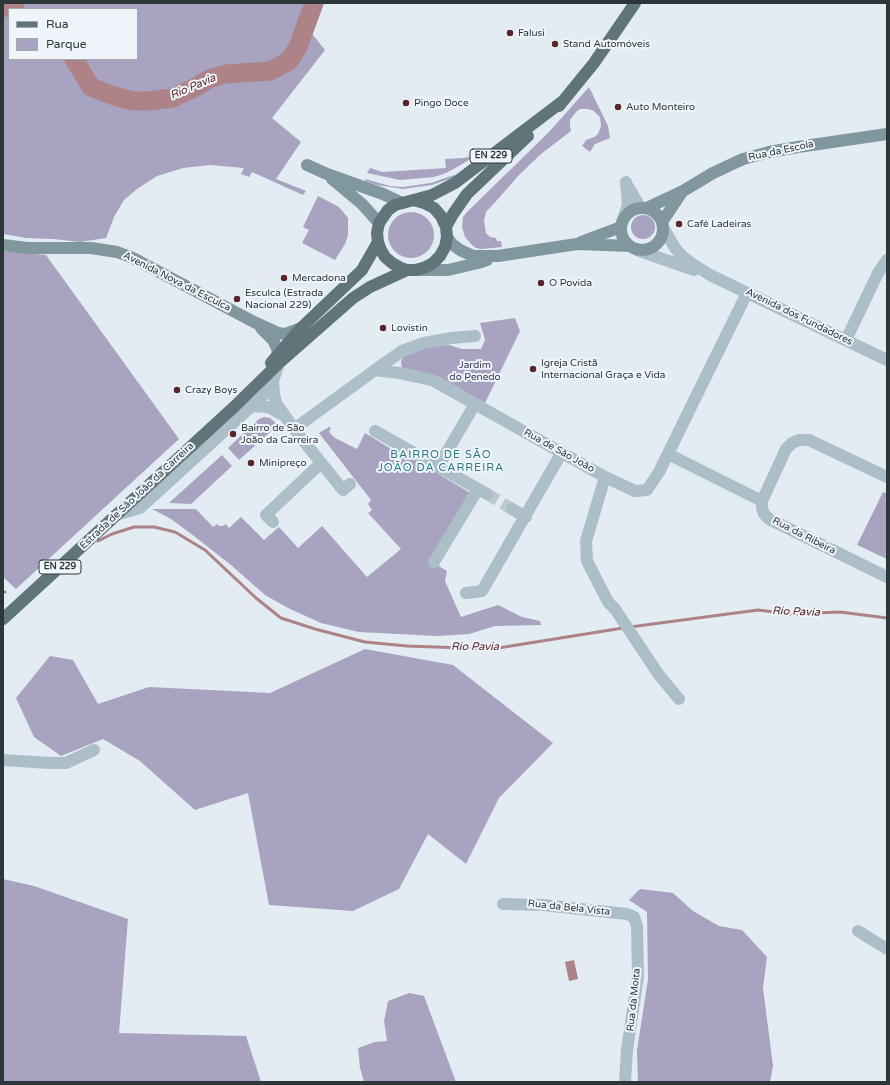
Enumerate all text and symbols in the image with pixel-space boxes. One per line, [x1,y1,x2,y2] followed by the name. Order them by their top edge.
[8,8,138,60] legend
[46,17,69,31] text: Rua
[518,27,545,39] place label: Falusi
[505,28,515,38] marker: Falusi
[46,37,87,51] text: Parque
[563,38,650,50] place label: Stand Automóveis
[550,39,560,49] marker: Stand Automóveis
[168,72,218,102] water label: Rio Pavia
[414,97,469,109] place label: Pingo Doce
[401,98,411,108] marker: Pingo Doce
[626,101,695,113] place label: Auto Monteiro
[613,102,623,112] marker: Auto Monteiro
[747,138,815,164] street label: Rua da Escola
[470,149,512,163] road number: EN 229
[687,218,751,230] place label: Café Ladeiras
[674,219,684,229] marker: Café Ladeiras
[121,250,233,314] street label: Avenida Nova da Esculca
[292,272,346,284] place label: Mercadona
[279,273,289,283] marker: Mercadona
[549,277,592,289] place label: O Povida
[536,278,546,288] marker: O Povida
[744,286,854,348] street label: Avenida dos Fundadores
[245,287,323,310] place label: Esculca (Estrada Nacional 229)
[232,294,242,304] marker: Esculca (Estrada Nacional 229)
[391,322,428,334] place label: Lovistin
[378,323,388,333] marker: Lovistin
[541,357,665,380] place label: Igreja Cristã Internacional Graça e Vida
[449,359,501,382] park label: Jardim do Penedo
[528,364,538,374] marker: Igreja Cristã Internacional Graça e Vida
[185,384,237,396] place label: Crazy Boys
[172,385,182,395] marker: Crazy Boys
[241,422,318,446] place label: Bairro de São João da Carreira
[522,427,596,475] street label: Rua de São João
[228,429,238,439] marker: Bairro de São João da Carreira
[78,440,196,552] street label: Estrada de São João da Carreira
[378,448,504,474] district label: BAIRRO DE SÃO JOÃO DA CARREIRA
[259,457,307,469] place label: Minipreço
[246,458,256,468] marker: Minipreço
[770,515,838,557] street label: Rua da Ribeira
[39,560,81,574] road number: EN 229
[772,605,820,619] water label: Rio Pavia
[451,640,499,654] water label: Rio Pavia
[527,898,611,918] street label: Rua da Bela Vista
[625,968,643,1032] street label: Rua da Moita

